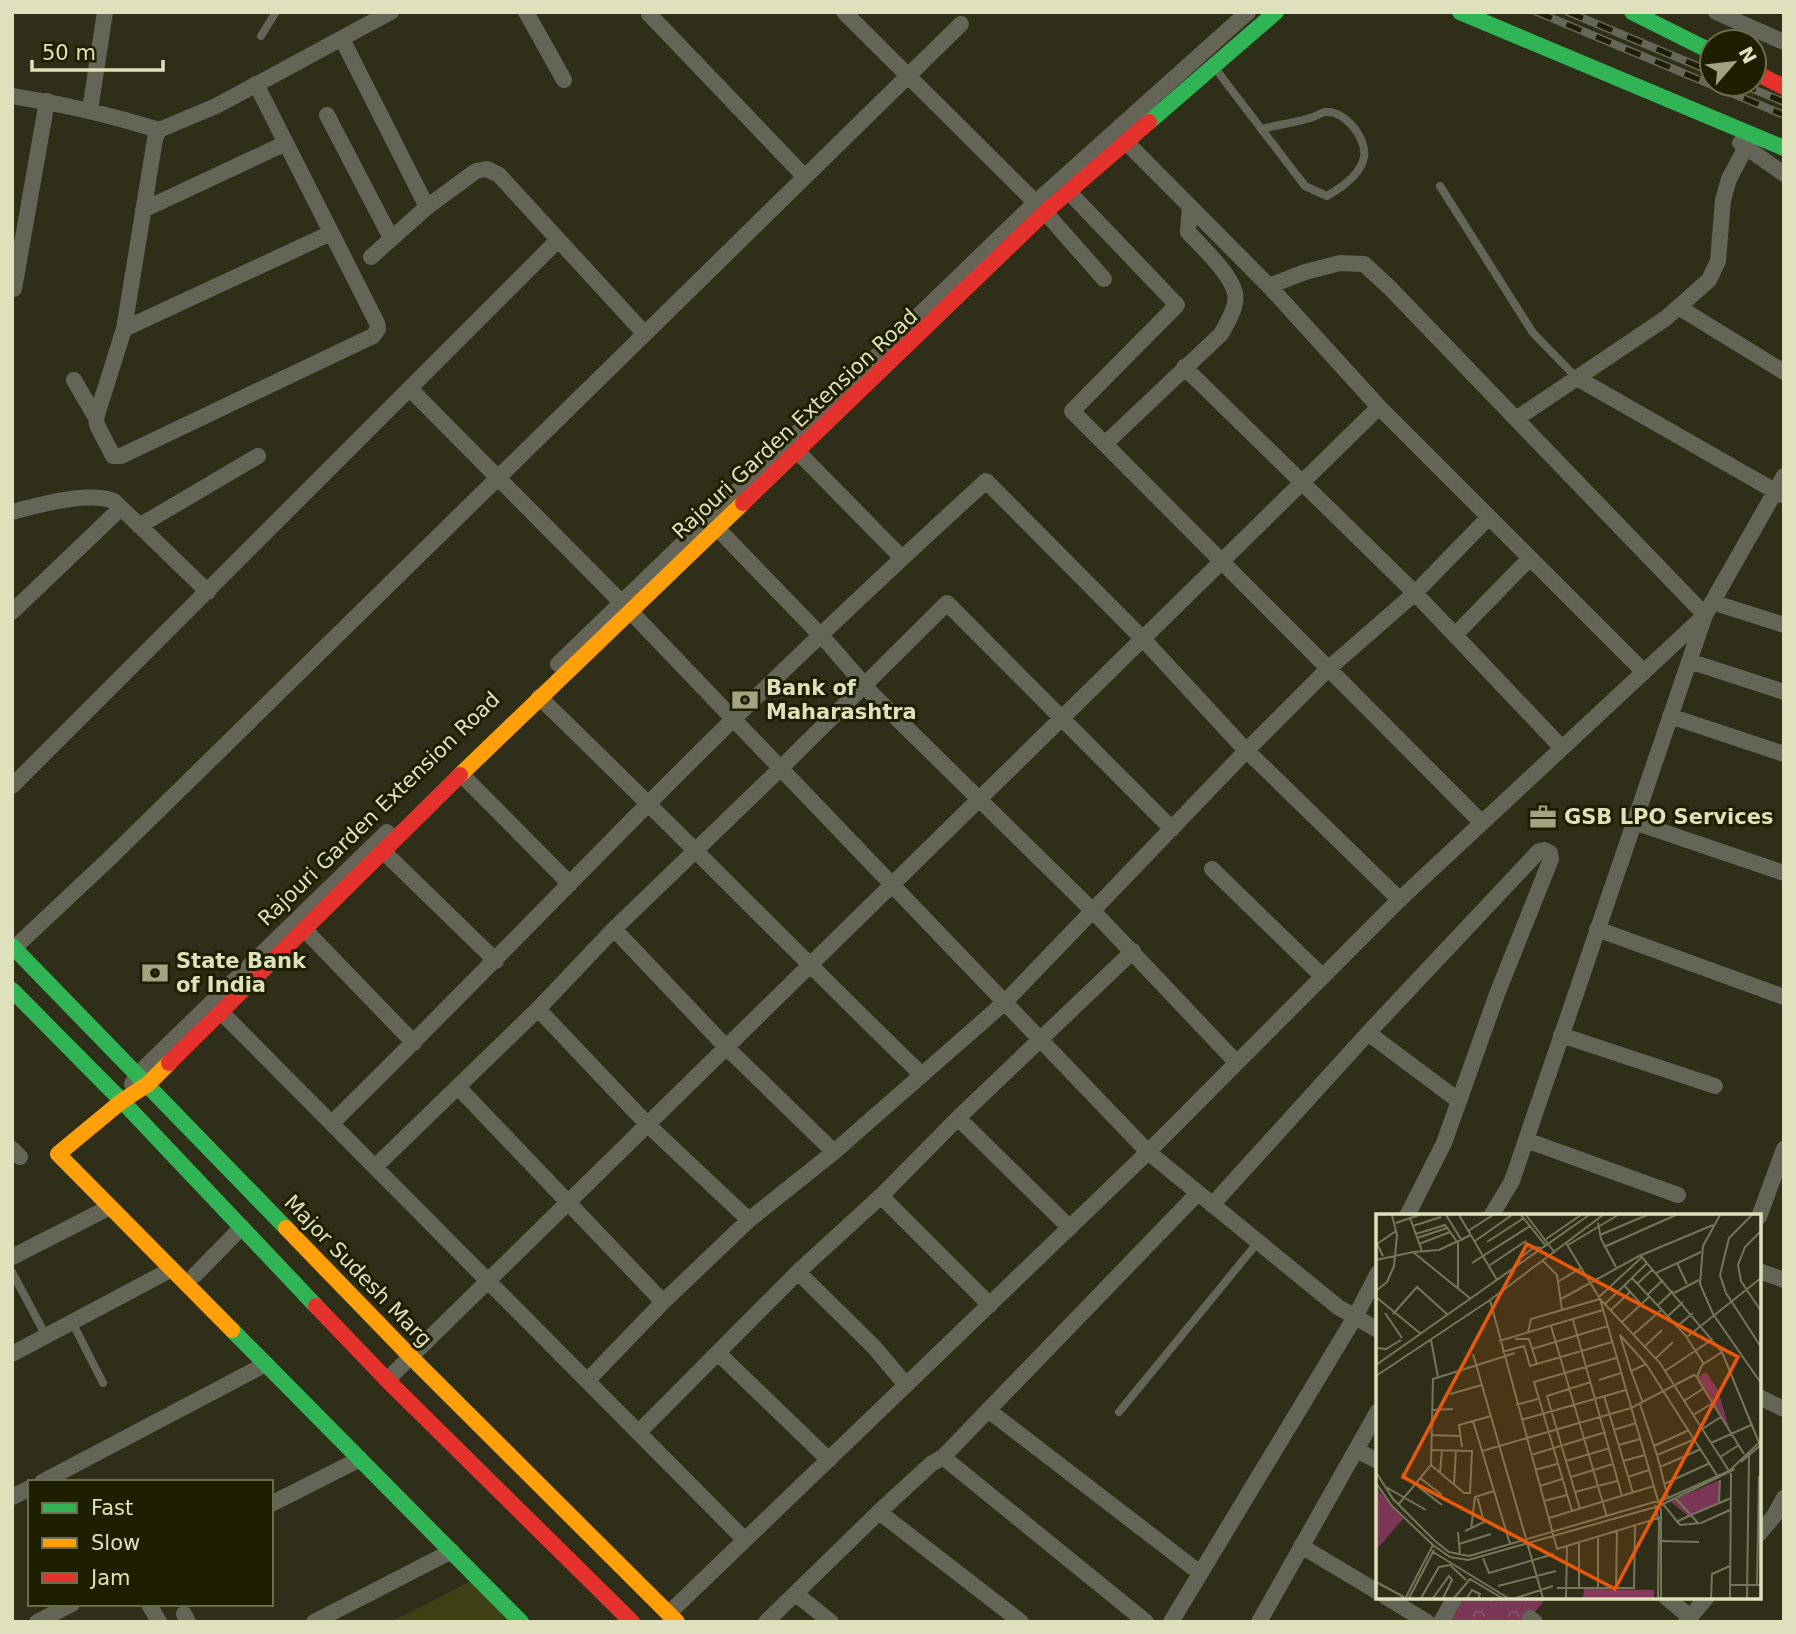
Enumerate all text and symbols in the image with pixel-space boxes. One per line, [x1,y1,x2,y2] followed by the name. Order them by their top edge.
[32,28,163,72] scale bar
[1698,28,1768,98] north arrow
[42,41,96,65] text: 50 m
[1735,43,1761,67] text: N
[668,304,922,544] street label: Rajouri Garden Extension Road
[766,676,917,724] place label: Bank of Maharashtra
[730,685,760,715] bank icon: Bank of Maharashtra
[253,687,505,931] street label: Rajouri Garden Extension Road
[1528,802,1558,832] office icon: GSB LPO Services
[1564,805,1773,829] place label: GSB LPO Services
[176,949,307,997] place label: State Bank of India
[140,958,170,988] bank icon: State Bank of India
[279,1190,437,1352] street label: Major Sudesh Marg
[1376,1214,1761,1599] inset map
[28,1480,273,1606] legend
[91,1496,133,1520] text: Fast
[91,1531,140,1555] text: Slow
[89,1566,131,1590] text: Jam

